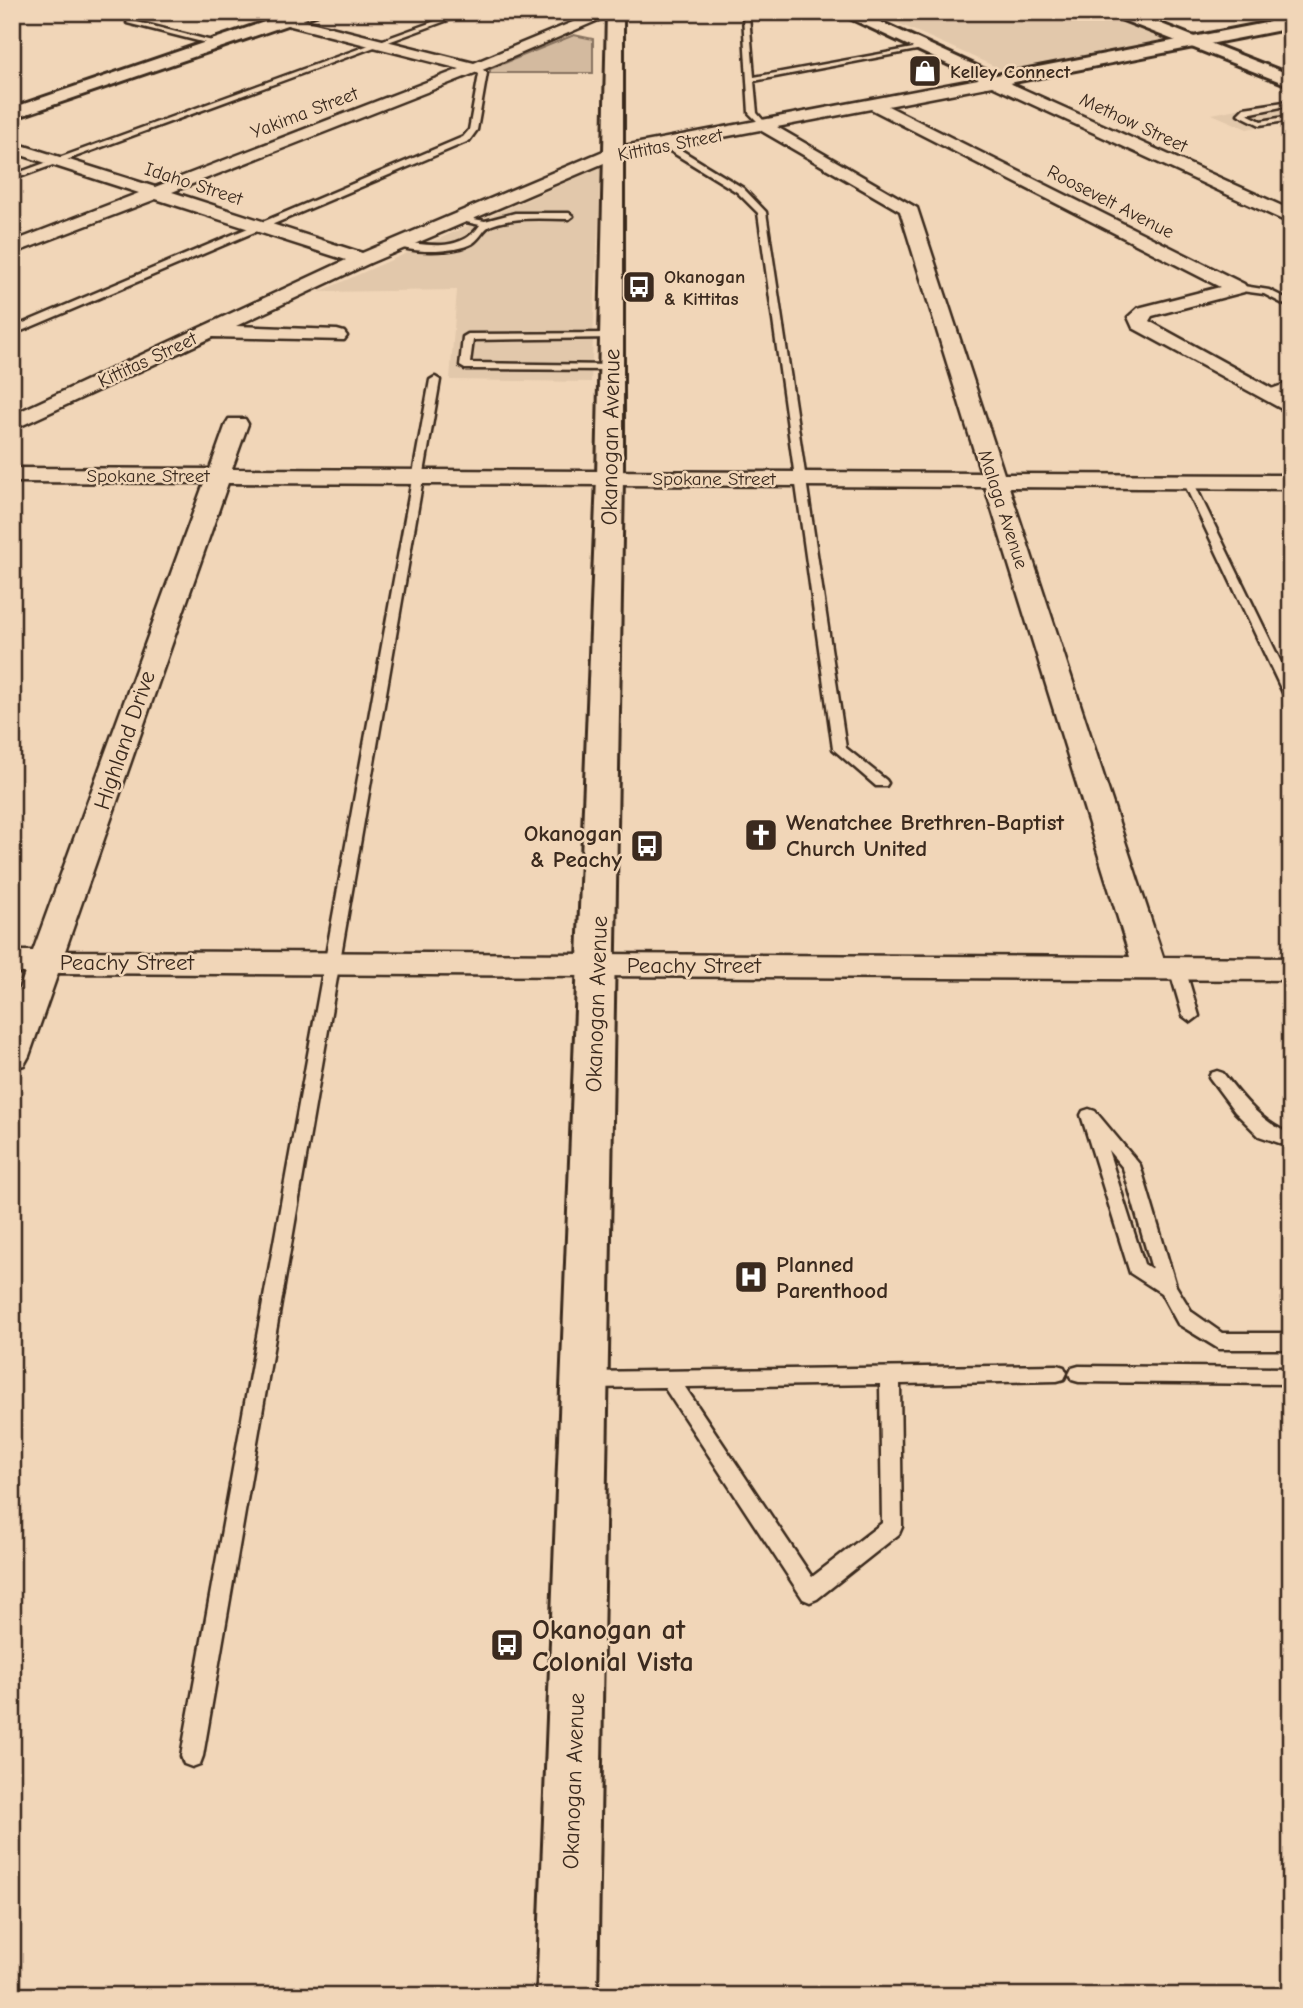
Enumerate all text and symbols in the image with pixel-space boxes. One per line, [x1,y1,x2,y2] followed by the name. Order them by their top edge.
[906,52,944,90] shop icon: Kelley Connect
[950,61,1071,83] place label: Kelley Connect
[248,82,362,143] street label: Yakima Street
[1076,88,1191,158] street label: Methow Street
[616,124,725,166] street label: Kittitas Street
[142,158,246,210] street label: Idaho Street
[1043,160,1178,243] street label: Roosevelt Avenue
[664,266,745,310] place label: Okanogan & Kittitas
[620,268,658,306] bus stop icon: Okanogan & Kittitas
[94,327,201,392] street label: Kittitas Street
[595,348,626,526] street label: Okanogan Avenue
[973,447,1033,572] street label: Malaga Avenue
[86,465,210,487] street label: Spokane Street
[652,468,776,490] street label: Spokane Street
[88,667,161,813] street label: Highland Drive
[786,809,1064,862] place label: Wenatchee Brethren-Baptist Church United
[742,816,780,854] church icon: Wenatchee Brethren-Baptist Church United
[524,820,622,873] place label: Okanogan & Peachy
[628,827,666,865] bus stop icon: Okanogan & Peachy
[580,915,613,1093] street label: Okanogan Avenue
[60,949,196,976] street label: Peachy Street
[627,952,763,979] street label: Peachy Street
[776,1251,888,1304] place label: Planned Parenthood
[732,1258,770,1296] hospital icon: Planned Parenthood
[532,1614,694,1678] place label: Okanogan at Colonial Vista
[488,1626,526,1664] bus stop icon: Okanogan at Colonial Vista
[557,1692,590,1870] street label: Okanogan Avenue

